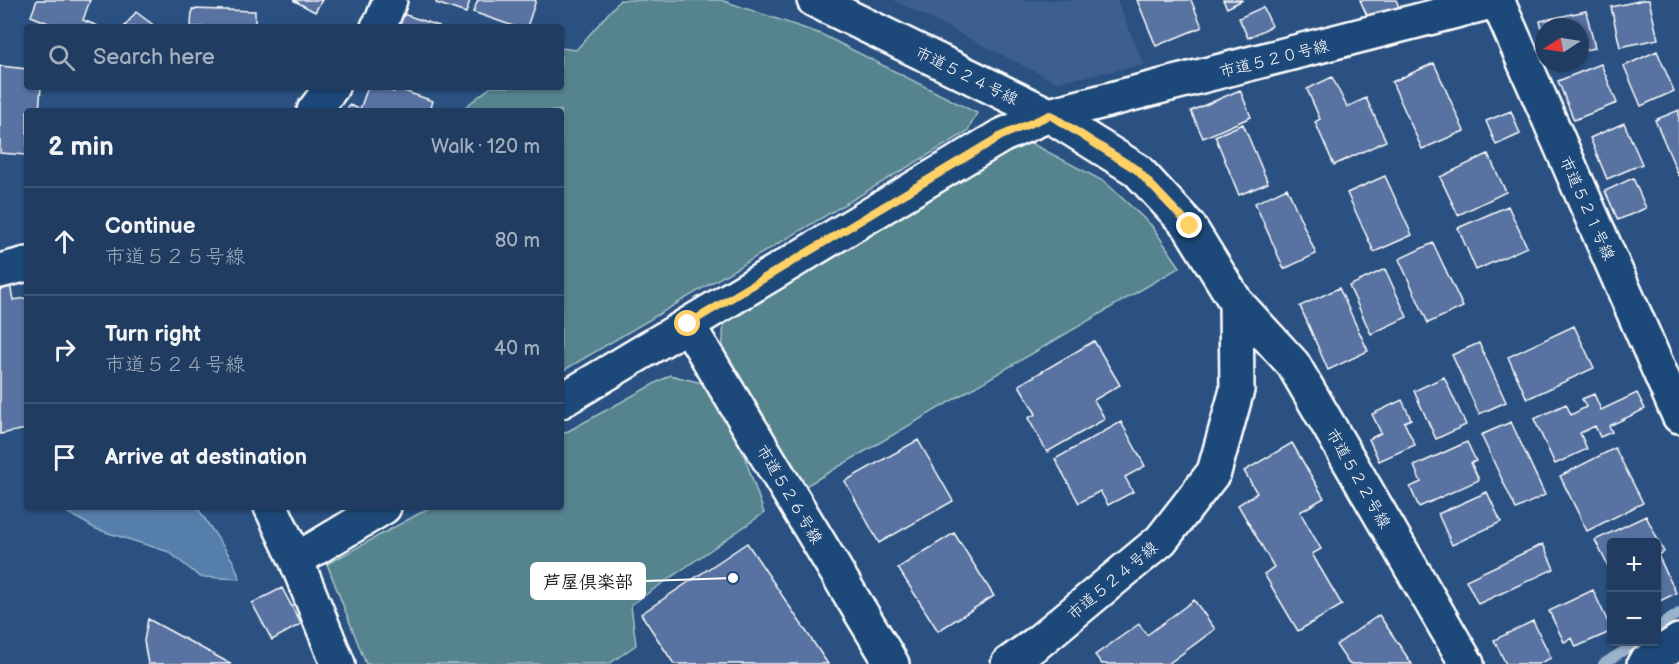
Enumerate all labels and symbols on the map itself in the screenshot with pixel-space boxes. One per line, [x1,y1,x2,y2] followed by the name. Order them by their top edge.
[1535,18,1589,72] north arrow
[1218,37,1331,82] street label: 市道５２０号線
[912,43,1021,109] street label: 市道５２４号線
[1555,154,1618,264] street label: 市道５２１号線
[1176,212,1202,238] route end
[674,310,700,336] route start
[1321,425,1394,532] street label: 市道５２２号線
[752,442,826,548] street label: 市道５２６号線
[1064,538,1162,624] street label: 市道５２４号線
[531,563,645,599] callout: 芦屋倶楽部
[543,572,633,593] text: 芦屋倶楽部

